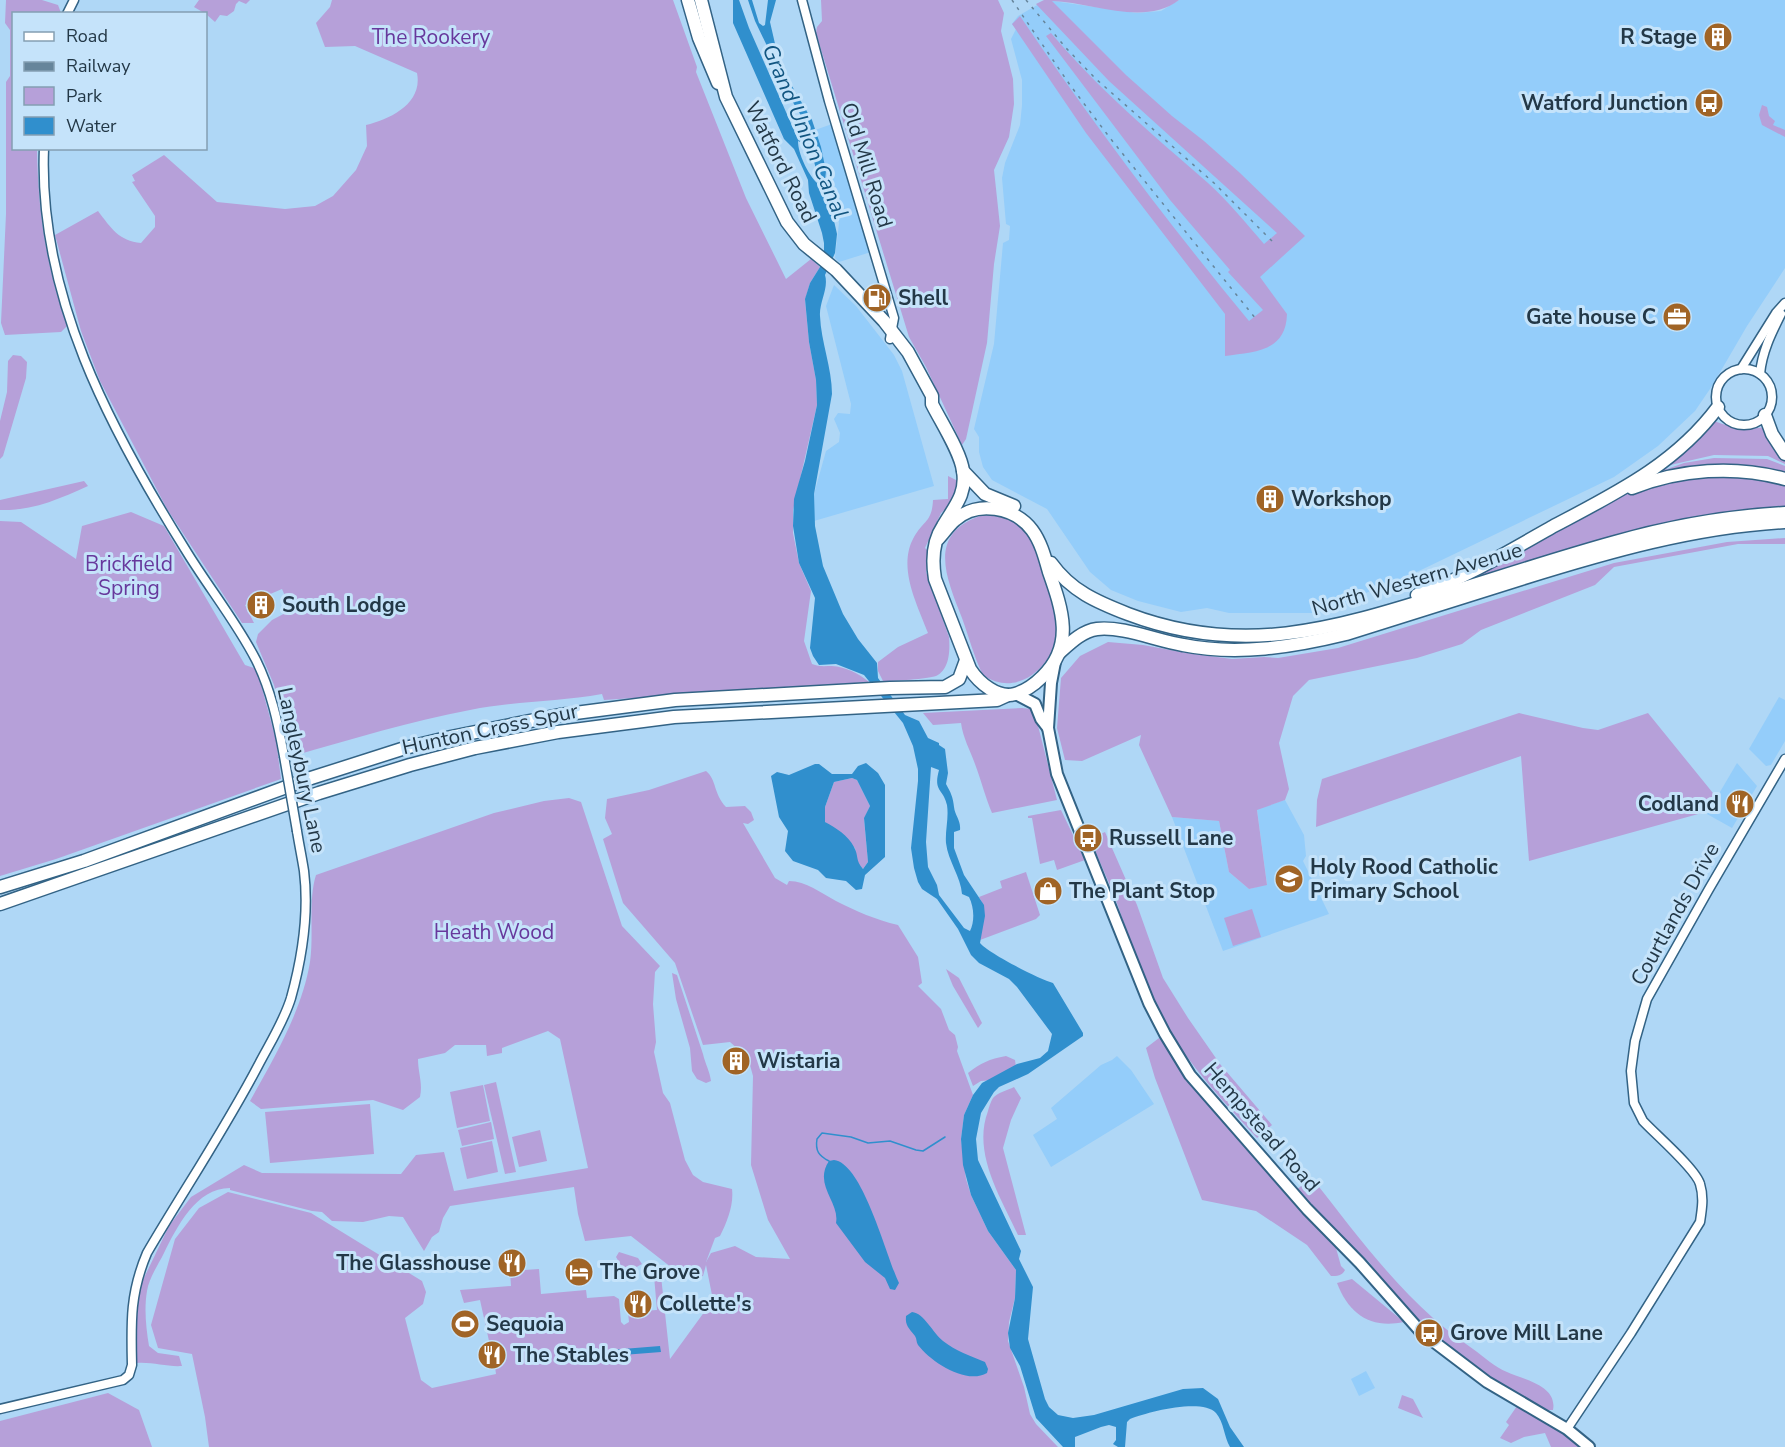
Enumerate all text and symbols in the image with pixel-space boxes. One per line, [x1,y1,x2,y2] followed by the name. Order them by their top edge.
[12,12,207,150] legend
[1702,21,1734,53] building icon: R Stage
[372,23,491,51] park label: The Rookery
[1620,23,1697,51] place label: R Stage
[66,24,108,48] text: Road
[755,39,855,223] water label: Grand Union Canal
[66,54,131,78] text: Railway
[66,84,103,108] text: Park
[1693,87,1725,119] bus stop icon: Watford Junction
[1521,89,1688,117] place label: Watford Junction
[738,97,824,227] street label: Watford Road
[835,99,899,231] street label: Old Mill Road
[66,114,117,138] text: Water
[861,282,893,314] fuel station icon: Shell
[898,284,949,312] place label: Shell
[1661,301,1693,333] office icon: Gate house C
[1526,303,1656,331] place label: Gate house C
[1254,483,1286,515] building icon: Workshop
[1291,485,1392,513] place label: Workshop
[1308,536,1526,622] street label: North Western Avenue
[85,550,173,602] park label: Brickfield Spring
[245,589,277,621] building icon: South Lodge
[282,591,406,619] place label: South Lodge
[271,685,333,855] street label: Langleybury Lane
[399,697,581,761] street label: Hunton Cross Spur
[1724,788,1756,820] restaurant icon: Codland
[1638,790,1719,818] place label: Codland
[1072,822,1104,854] bus stop icon: Russell Lane
[1109,824,1233,852] place label: Russell Lane
[1624,838,1726,990] street label: Courtlands Drive
[1310,853,1498,905] place label: Holy Rood Catholic Primary School
[1273,863,1305,895] school or university icon: Holy Rood Catholic Primary School
[1032,875,1064,907] shop icon: The Plant Stop
[1069,877,1215,905] place label: The Plant Stop
[434,918,554,946] park label: Heath Wood
[720,1045,752,1077] building icon: Wistaria
[757,1047,841,1075] place label: Wistaria
[1198,1056,1326,1198] street label: Hempstead Road
[496,1247,528,1279] restaurant icon: The Glasshouse
[336,1249,491,1277] place label: The Glasshouse
[563,1256,595,1288] hotel icon: The Grove
[600,1258,700,1286] place label: The Grove
[622,1288,654,1320] restaurant icon: Collette's
[659,1290,751,1318] place label: Collette's
[449,1308,481,1340] sports icon: Sequoia
[486,1310,564,1338] place label: Sequoia
[1413,1317,1445,1349] bus stop icon: Grove Mill Lane
[1450,1319,1603,1347] place label: Grove Mill Lane
[476,1339,508,1371] restaurant icon: The Stables
[513,1341,629,1369] place label: The Stables

